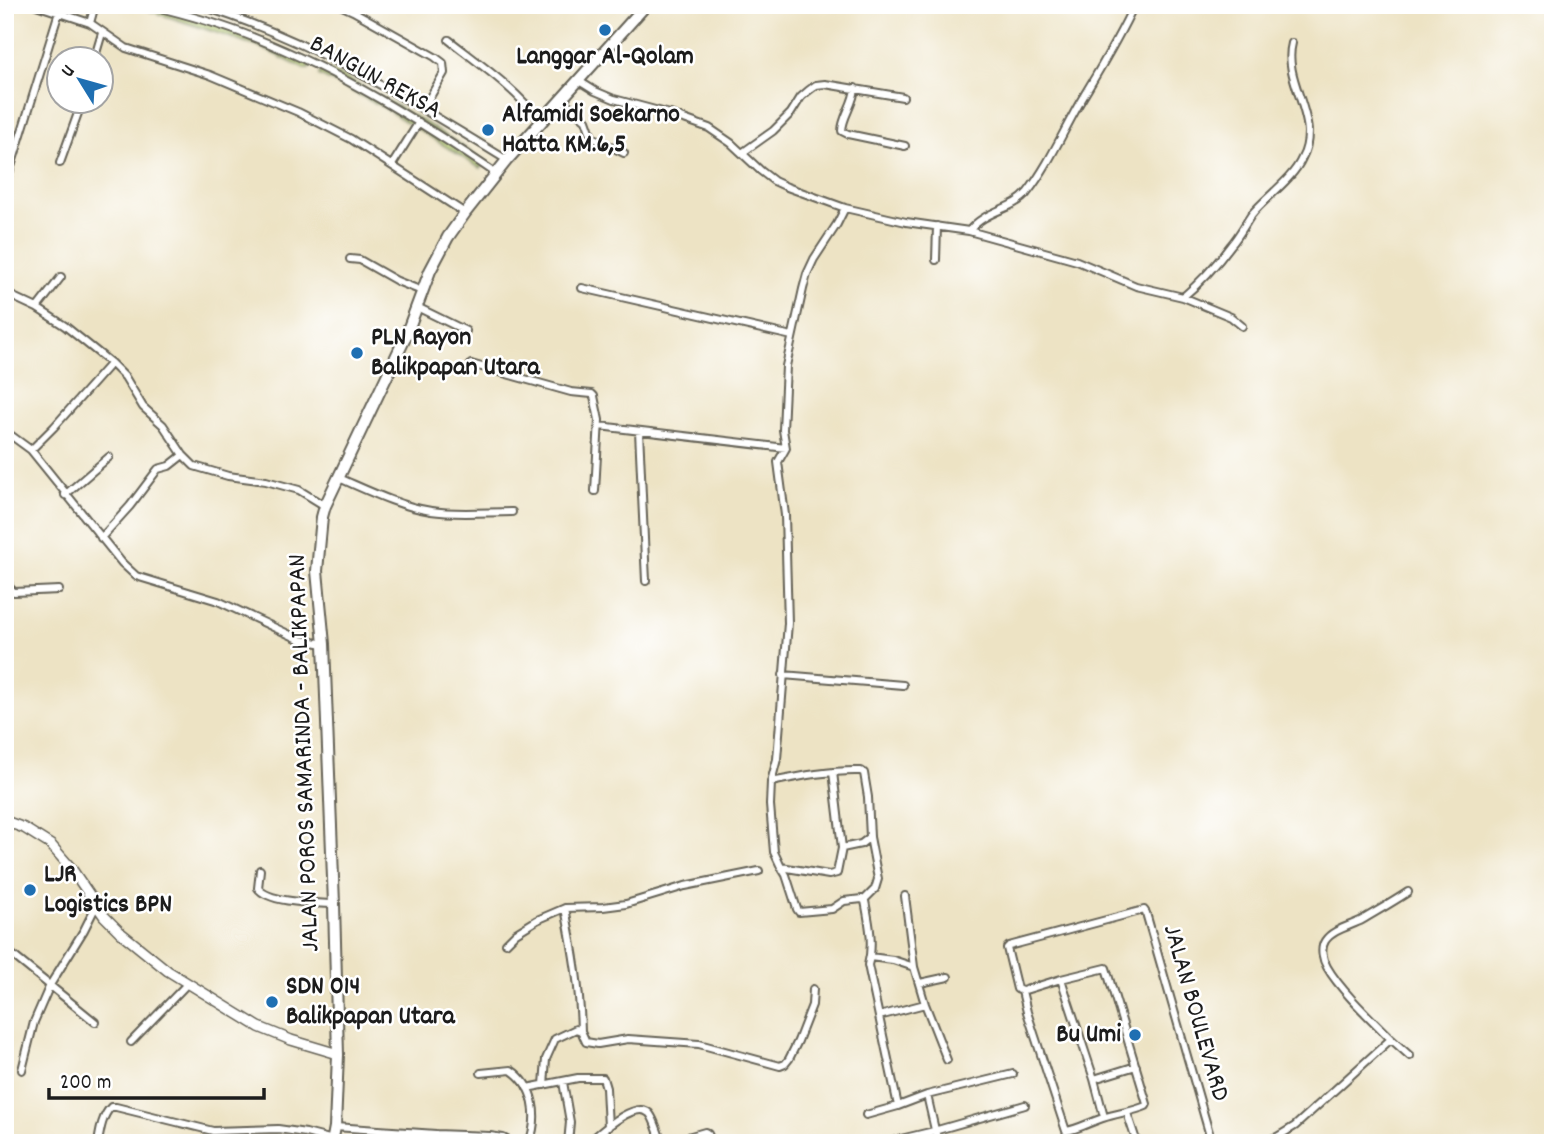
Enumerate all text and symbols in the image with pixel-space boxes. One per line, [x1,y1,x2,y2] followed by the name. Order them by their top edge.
[597,22,613,38] marker: Langgar Al-Qolam
[302,26,448,130] street label: BANGUN REKSA
[516,39,694,76] place label: Langgar Al-Qolam
[46,46,116,116] north arrow
[56,60,83,84] text: U
[502,97,680,164] place label: Alfamidi Soekarno Hatta KM.6,5
[480,122,496,138] marker: Alfamidi Soekarno Hatta KM.6,5
[371,320,540,387] place label: PLN Rayon Balikpapan Utara
[349,345,365,361] marker: PLN Rayon Balikpapan Utara
[280,553,330,953] street label: JALAN POROS SAMARINDA - BALIKPAPAN
[44,857,172,924] place label: LJR Logistics BPN
[22,882,38,898] marker: LJR Logistics BPN
[1152,920,1238,1106] street label: JALAN BOULEVARD
[286,969,455,1036] place label: SDN 014 Balikpapan Utara
[264,994,280,1010] marker: SDN 014 Balikpapan Utara
[1056,1017,1121,1054] place label: Bu Umi
[1127,1027,1143,1043] marker: Bu Umi
[49,1057,264,1101] scale bar
[60,1069,111,1099] text: 200 m

